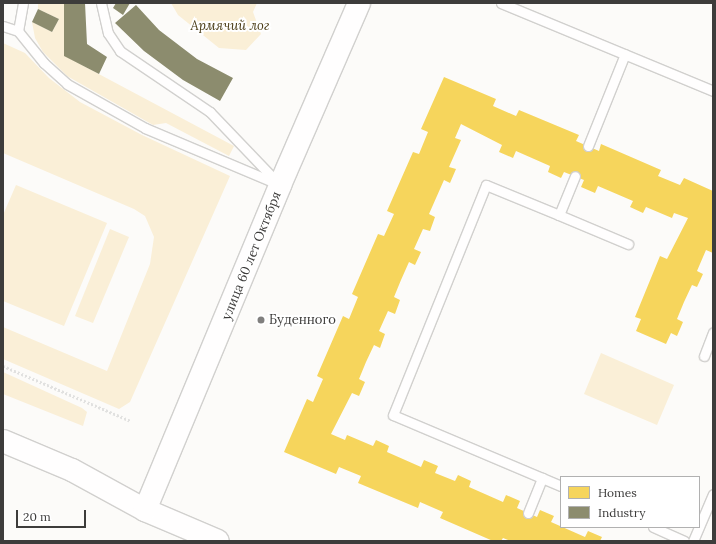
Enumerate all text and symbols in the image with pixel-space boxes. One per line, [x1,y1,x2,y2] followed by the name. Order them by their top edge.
[190,18,270,34] park label: Армячий лог
[219,190,285,322] street label: улица 60 лет Октября
[269,312,336,328] place label: Буденного
[256,315,266,325] marker: Буденного
[560,476,700,528] legend
[598,485,637,500] text: Homes
[18,502,88,528] scale bar
[598,505,645,520] text: Industry
[23,509,51,524] text: 20 m

